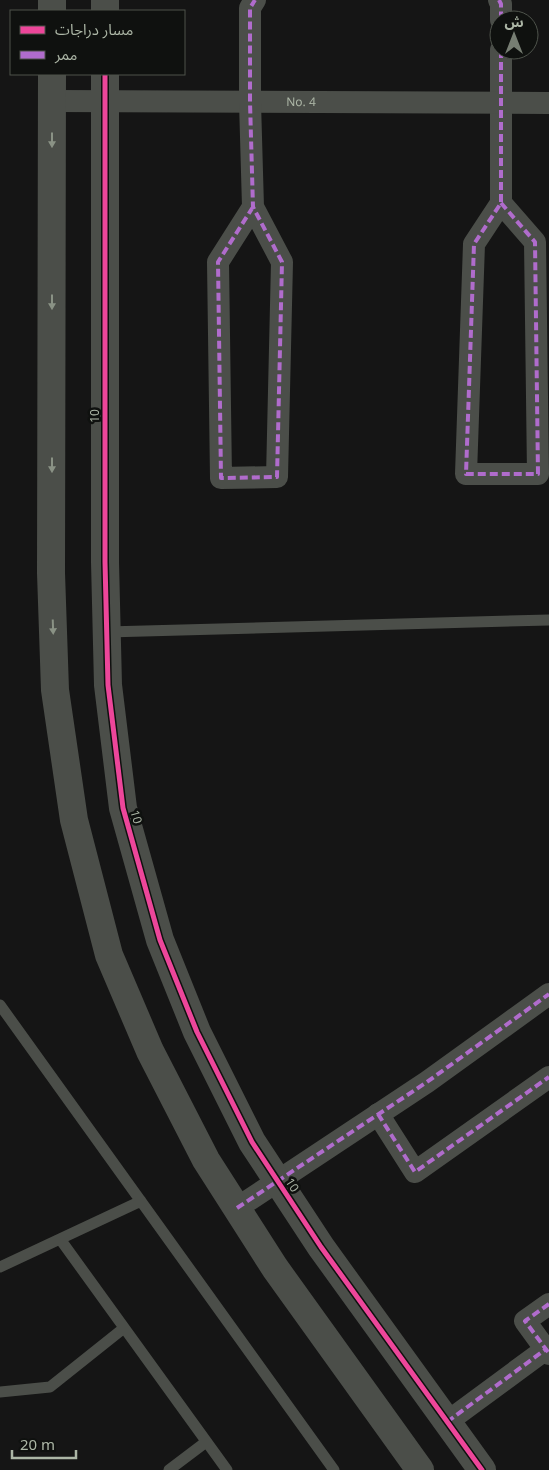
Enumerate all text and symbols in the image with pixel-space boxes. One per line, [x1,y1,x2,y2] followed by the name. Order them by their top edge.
[10,10,185,75] legend
[489,10,539,60] north arrow
[504,12,524,31] text: ش
[55,19,133,39] text: مسار دراجات
[54,44,78,64] text: ممر
[286,93,316,110] street label: No. 4
[48,132,56,148] one-way arrow
[48,295,56,311] one-way arrow
[86,409,103,423] street label: 10
[48,457,56,473] one-way arrow
[49,620,57,636] one-way arrow
[126,808,147,826] street label: 10
[282,1174,303,1195] street label: 10
[12,1428,76,1460] scale bar
[20,1434,55,1454] text: 20 m

